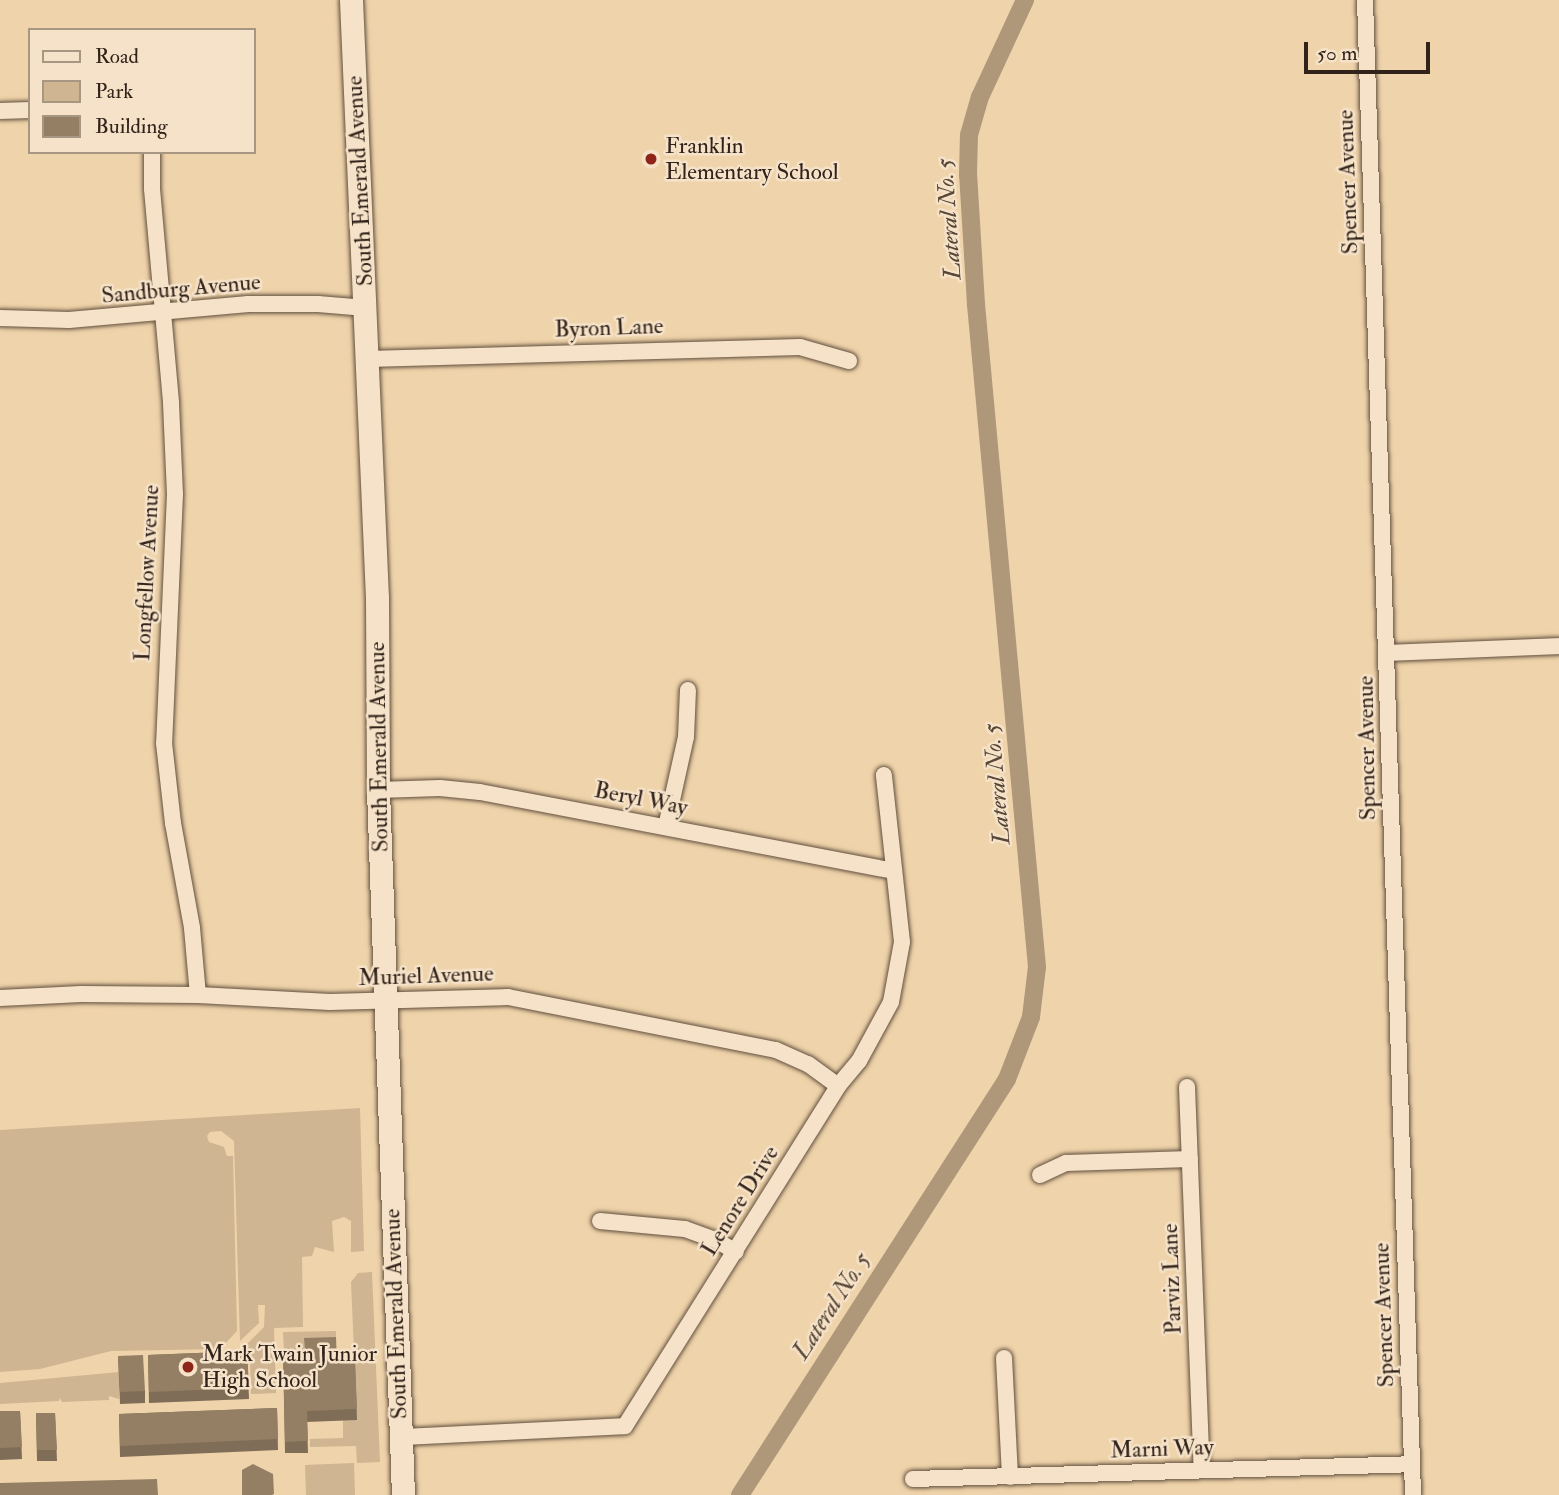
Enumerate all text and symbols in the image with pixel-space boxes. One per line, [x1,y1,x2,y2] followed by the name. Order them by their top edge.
[28,28,256,154] legend
[1307,28,1433,72] scale bar
[1317,40,1358,67] text: 50 m
[95,43,139,70] text: Road
[341,75,379,287] street label: South Emerald Avenue
[95,78,133,105] text: Park
[1332,109,1364,255] street label: Spencer Avenue
[95,113,168,140] text: Building
[665,132,839,186] place label: Franklin Elementary School
[643,151,659,167] marker: Franklin Elementary School
[930,157,968,281] water label: Lateral No. 5
[100,268,262,310] street label: Sandburg Avenue
[554,312,664,344] street label: Byron Lane
[129,484,165,662] street label: Longfellow Avenue
[363,641,395,853] street label: South Emerald Avenue
[1352,675,1382,821] street label: Spencer Avenue
[977,722,1017,846] water label: Lateral No. 5
[592,776,690,822] street label: Beryl Way
[358,960,494,992] street label: Muriel Avenue
[695,1141,785,1261] street label: Lenore Drive
[379,1208,413,1420] street label: South Emerald Avenue
[1156,1223,1188,1335] street label: Parviz Lane
[1368,1242,1400,1388] street label: Spencer Avenue
[787,1247,877,1365] water label: Lateral No. 5
[202,1340,377,1394] place label: Mark Twain Junior High School
[180,1359,196,1375] marker: Mark Twain Junior High School
[1110,1433,1214,1465] street label: Marni Way

